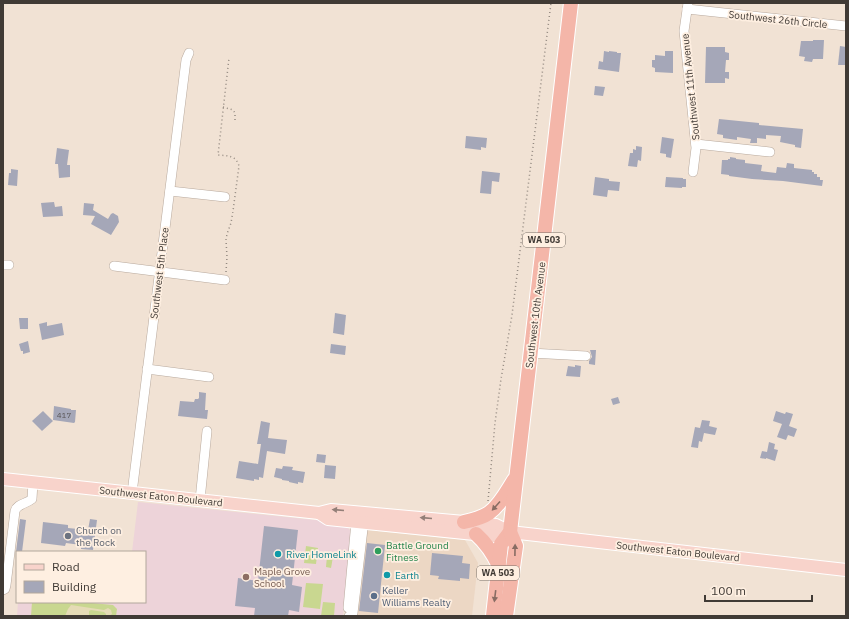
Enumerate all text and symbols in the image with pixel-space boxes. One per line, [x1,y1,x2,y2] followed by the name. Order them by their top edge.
[728,8,828,31] street label: Southwest 26th Circle
[678,33,703,141] street label: Southwest 11th Avenue
[147,226,172,320] street label: Southwest 5th Place
[523,233,565,247] road number: WA 503
[523,261,549,369] street label: Southwest 10th Avenue
[57,410,71,420] house number: 417
[99,484,223,509] street label: Southwest Eaton Boulevard
[491,501,500,511] one-way arrow
[332,507,344,514] one-way arrow
[420,515,432,522] one-way arrow
[76,524,122,549] place label: Church on the Rock
[63,531,73,541] marker: Church on the Rock
[386,539,449,564] place label: Battle Ground Fitness
[616,539,740,564] street label: Southwest Eaton Boulevard
[512,543,518,556] one-way arrow
[373,546,383,556] marker: Battle Ground Fitness
[286,548,357,561] place label: River HomeLink
[273,549,283,559] marker: River HomeLink
[16,551,146,603] legend
[52,559,80,574] text: Road
[254,565,311,590] place label: Maple Grove School
[477,566,519,580] road number: WA 503
[395,569,419,582] place label: Earth
[382,570,392,580] marker: Earth
[241,572,251,582] marker: Maple Grove School
[705,577,812,603] scale bar
[52,579,97,594] text: Building
[711,583,746,598] text: 100 m
[382,584,451,609] place label: Keller Williams Realty
[492,590,499,602] one-way arrow
[369,591,379,601] marker: Keller Williams Realty

